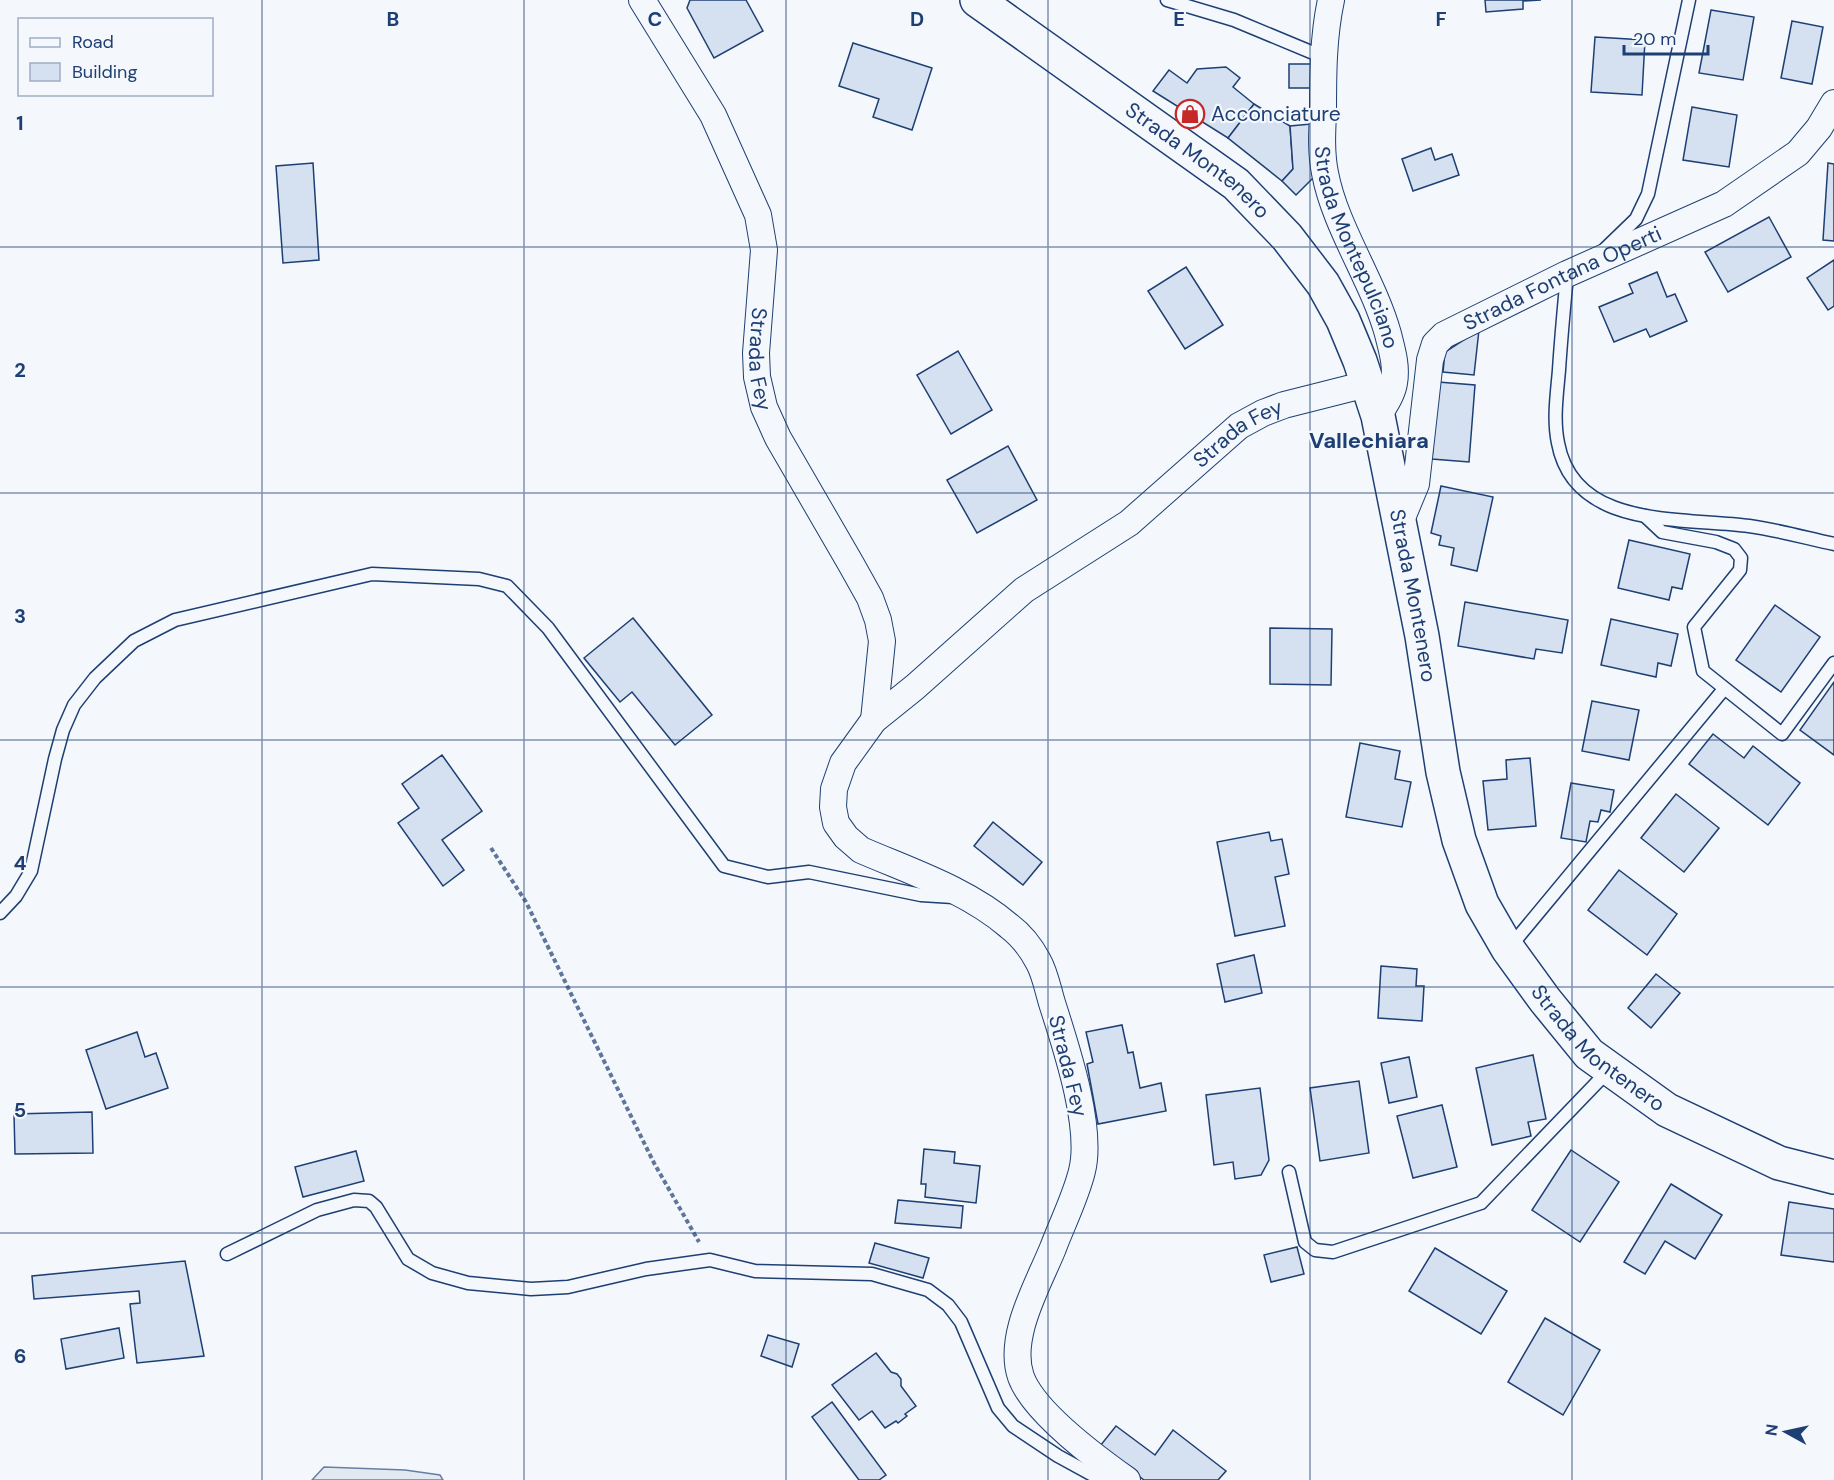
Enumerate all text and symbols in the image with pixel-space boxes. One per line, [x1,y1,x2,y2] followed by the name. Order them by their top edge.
[387,6,399,32] text: B
[648,6,662,32] text: C
[910,6,924,32] text: D
[1173,6,1185,32] text: E
[1435,6,1447,32] text: F
[18,18,213,96] legend
[1624,18,1708,56] scale bar
[1633,27,1676,51] text: 20 m
[72,30,114,54] text: Road
[72,60,137,84] text: Building
[1120,96,1276,225] street label: Strada Montenero
[1174,98,1206,130] shop icon: Acconciature
[1211,100,1341,128] place label: Acconciature
[16,110,24,136] text: 1
[1308,145,1405,352] street label: Strada Montepulciano
[1459,220,1666,337] street label: Strada Fontana Operti
[742,306,778,414] street label: Strada Fey
[14,357,26,383] text: 2
[1187,393,1287,474] street label: Strada Fey
[1309,426,1429,455] district label: Vallechiara
[1383,507,1443,684] street label: Strada Montenero
[14,603,26,629] text: 3
[14,850,27,876] text: 4
[1525,979,1671,1118] street label: Strada Montenero
[1042,1012,1094,1120] street label: Strada Fey
[14,1097,26,1123] text: 5
[14,1343,26,1369] text: 6
[1756,1402,1816,1462] north arrow
[1760,1423,1783,1437] text: N

